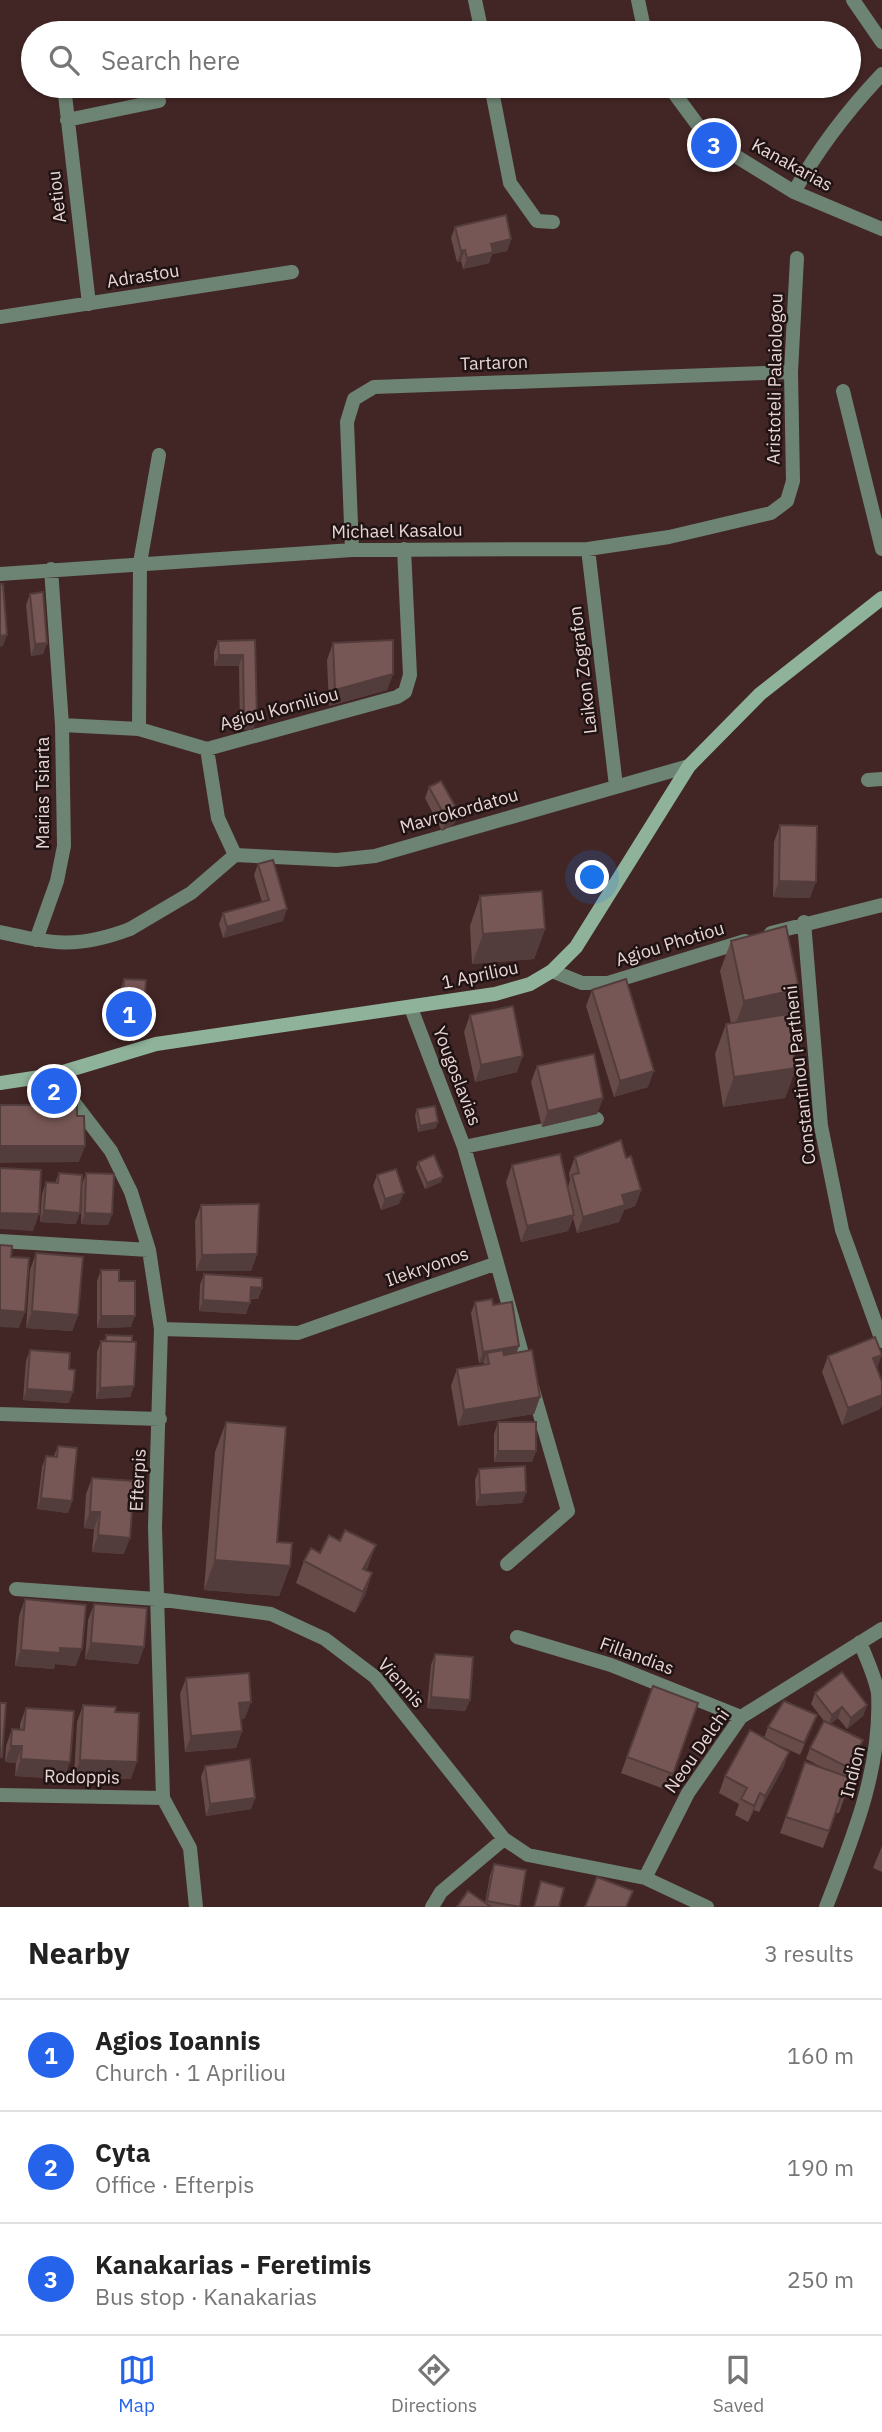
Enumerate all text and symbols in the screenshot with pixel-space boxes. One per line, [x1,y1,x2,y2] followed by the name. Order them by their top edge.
[21,21,861,98] search box
[45,41,83,79] icon: search
[101,43,240,77] text: Search here
[691,119,737,171] pin: 3
[748,133,837,196] street label: Kanakarias
[42,170,71,225] street label: Aetiou
[105,258,181,293] street label: Adrastou
[762,293,787,465] street label: Aristoteli Palaiologou
[460,350,528,375] street label: Tartaron
[331,518,463,543] street label: Michael Kasalou
[563,605,602,735] street label: Laikon Zografon
[217,682,341,735] street label: Agiou Korniliou
[31,736,54,849] street label: Marias Tsiarta
[397,783,521,838] street label: Mavrokordatou
[575,860,609,894] your location
[613,916,727,971] street label: Agiou Photiou
[439,955,520,994] street label: 1 Apriliou
[779,984,820,1166] street label: Constantinou Partheni
[106,988,152,1040] pin: 1
[428,1023,487,1129] street label: Yougoslavias
[31,1065,77,1117] pin: 2
[382,1242,471,1291] street label: Ilekryonos
[124,1448,151,1512] street label: Efterpis
[597,1631,677,1680] street label: Fillandias
[373,1653,430,1712] street label: Viennis
[659,1704,734,1797] street label: Neou Delchi
[835,1744,870,1800] street label: Indion
[44,1764,120,1789] street label: Rodoppis
[28,1933,130,1972] text: Nearby
[764,1938,854,1968] text: 3 results
[95,2023,261,2057] text: Agios Ioannis
[44,2040,58,2070] text: 1
[787,2040,854,2070] text: 160 m
[95,2057,286,2087] text: Church · 1 Apriliou
[95,2135,151,2169] text: Cyta
[44,2152,58,2182] text: 2
[787,2152,854,2182] text: 190 m
[95,2169,254,2199] text: Office · Efterpis
[95,2247,371,2281] text: Kanakarias - Feretimis
[44,2264,58,2294] text: 3
[787,2264,854,2294] text: 250 m
[95,2281,317,2311] text: Bus stop · Kanakarias
[118,2351,156,2417] tab: Map
[391,2351,477,2417] tab: Directions
[713,2351,764,2417] tab: Saved

